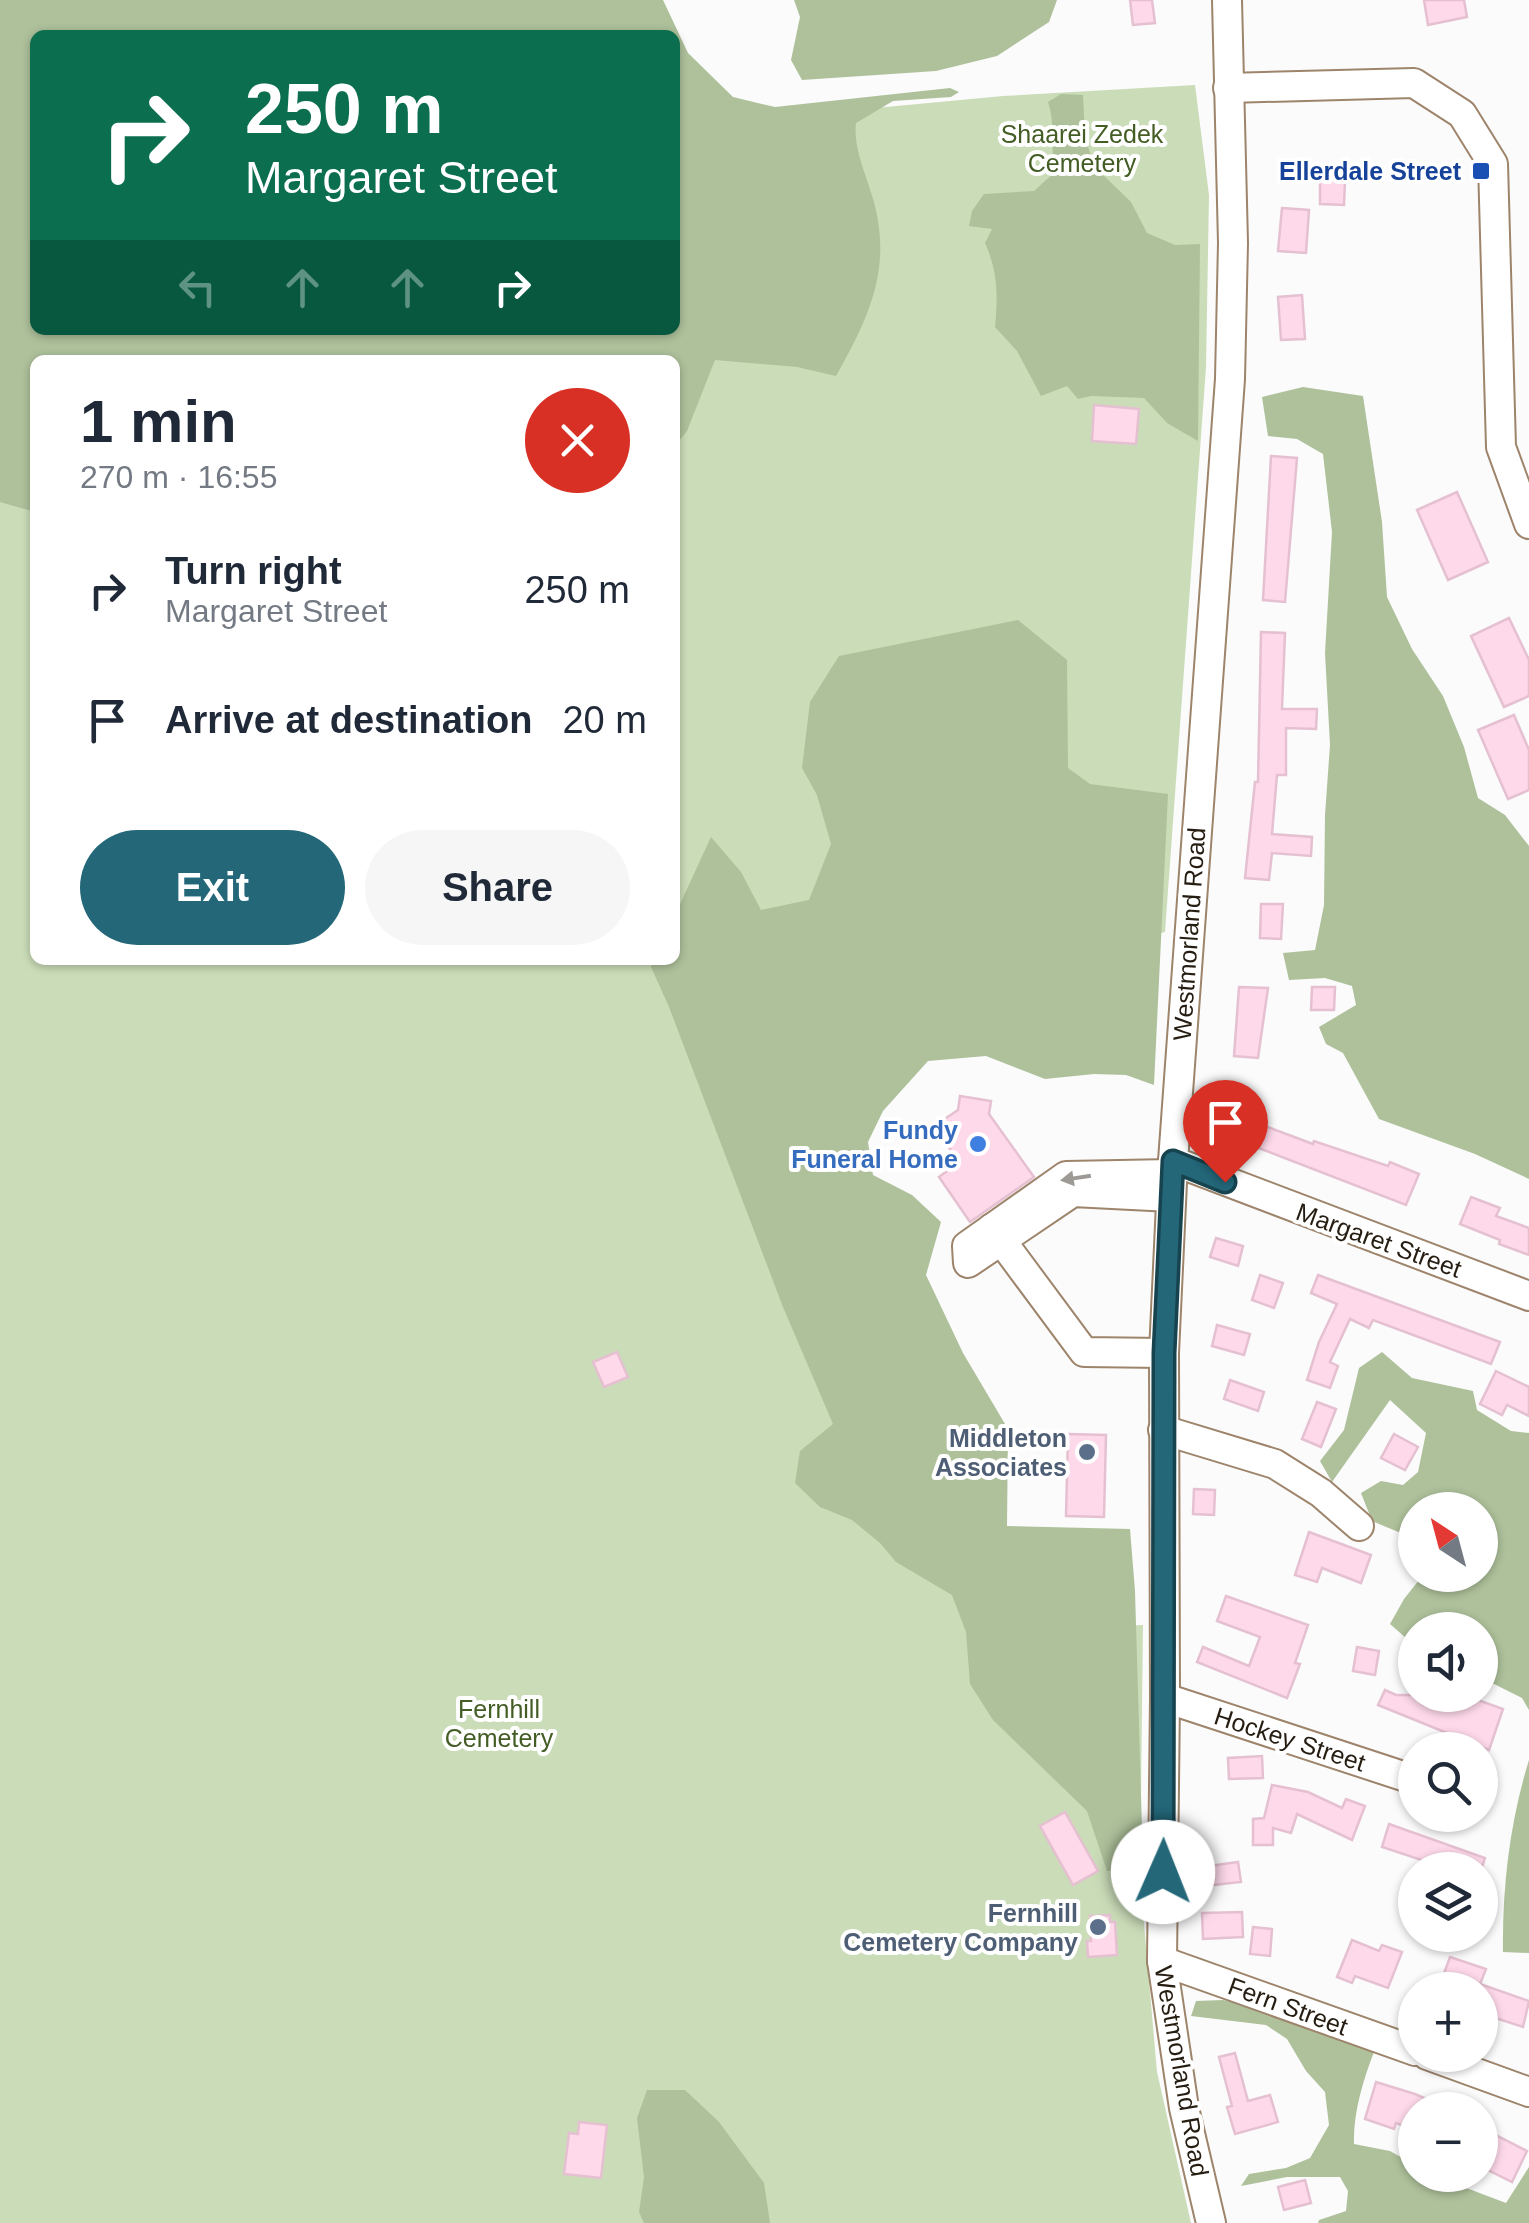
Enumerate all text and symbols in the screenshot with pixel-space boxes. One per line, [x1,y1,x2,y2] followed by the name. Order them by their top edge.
[80,70,210,200] icon: right
[245,70,443,148] text: 250 m
[1001,120,1164,177] park label: Shaarei Zedek Cemetery
[245,152,558,203] text: Margaret Street
[1279,157,1462,185] place label: Ellerdale Street
[1470,160,1492,182] marker: Ellerdale Street
[170,260,225,315] icon: left
[275,260,330,315] icon: ahead
[380,260,435,315] icon: ahead
[485,260,540,315] icon: right
[80,388,237,455] text: 1 min
[525,388,630,493] button: close
[80,459,277,495] text: 270 m · 16:55
[165,550,342,592] text: Turn right
[80,563,135,618] icon: right
[524,569,630,611] text: 250 m
[165,593,387,629] text: Margaret Street
[80,693,135,748] icon: arrive
[165,699,532,741] text: Arrive at destination
[562,699,647,741] text: 20 m
[1168,827,1210,1041] street label: Westmorland Road
[80,830,345,945] button: Exit
[365,830,630,945] button: Share
[1183,1080,1268,1183] pin
[1198,1095,1253,1150] icon: arrive
[791,1116,958,1173] place label: Fundy Funeral Home
[967,1133,989,1155] marker: Fundy Funeral Home
[1059,1171,1091,1187] one-way arrow
[1293,1197,1465,1283] street label: Margaret Street
[935,1424,1067,1481] place label: Middleton Associates
[1076,1441,1098,1463] marker: Middleton Associates
[1398,1492,1498,1592] north arrow
[1398,1492,1498,2192] map controls
[1398,1612,1498,1712] button: sound
[445,1695,554,1752] park label: Fernhill Cemetery
[1211,1701,1369,1777] street label: Hockey Street
[1398,1732,1498,1832] button: search
[1111,1820,1215,1924] position arrow
[1398,1852,1498,1952] button: layers
[843,1899,1078,1956] place label: Fernhill Cemetery Company
[1087,1916,1109,1938] marker: Fernhill Cemetery Company
[1150,1963,1214,2179] street label: Westmorland Road
[1224,1971,1352,2041] street label: Fern Street
[1398,1972,1498,2072] button: +
[1398,2092,1498,2192] button: −

